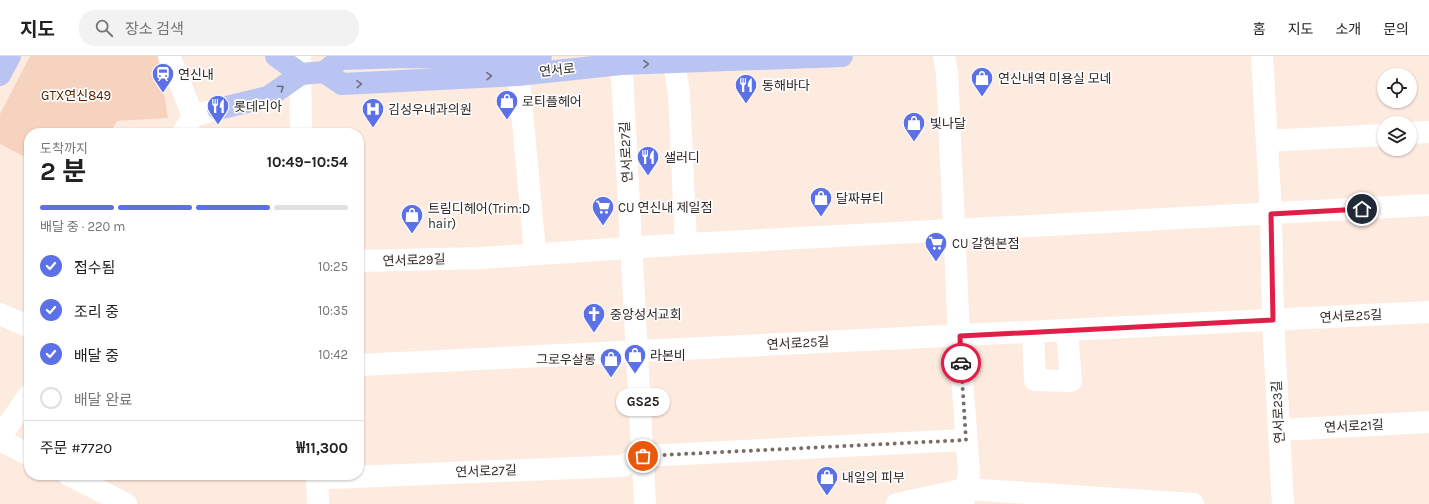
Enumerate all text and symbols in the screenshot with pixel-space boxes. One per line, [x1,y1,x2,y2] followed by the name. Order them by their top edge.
[79,10,359,46] search box
[93,17,115,39] icon: search
[20,19,55,41] text: 지도
[125,20,184,38] text: 장소 검색
[1253,21,1266,38] text: 홈
[1288,21,1313,38] text: 지도
[1335,21,1361,38] text: 소개
[1383,21,1409,38] text: 문의
[643,59,649,68] one-way arrow
[150,61,176,94] station icon: 연신내
[538,61,576,79] street label: 연서로
[969,65,995,98] shop icon: 연신내역 미용실 모네
[178,67,214,82] place label: 연신내
[1377,68,1417,156] map controls
[1377,68,1417,108] button: locate
[998,71,1112,86] place label: 연신내역 미용실 모네
[486,72,492,81] one-way arrow
[733,72,759,105] restaurant icon: 동해바다
[762,78,810,93] place label: 동해바다
[356,79,362,88] one-way arrow
[277,85,284,93] one-way arrow
[41,88,111,103] park label: GTX연신849
[494,88,520,121] shop icon: 로티플헤어
[205,93,231,126] restaurant icon: 롯데리아
[522,94,582,109] place label: 로티플헤어
[360,96,386,129] hospital icon: 김성우내과의원
[234,99,282,114] place label: 롯데리아
[388,102,472,117] place label: 김성우내과의원
[901,110,927,143] shop icon: 빛나달
[930,116,966,131] place label: 빛나달
[1377,116,1417,156] button: layers
[617,121,635,183] street label: 연서로27길
[40,141,88,156] text: 도착까지
[635,144,661,177] restaurant icon: 샐러디
[664,150,700,165] place label: 샐러디
[267,153,348,171] text: 10:49–10:54
[40,156,86,187] text: 2 분
[808,185,834,218] shop icon: 달짜뷰티
[836,191,884,206] place label: 달짜뷰티
[1345,192,1379,226] pin
[590,194,616,227] supermarket icon: CU 연신내 제일점
[1351,198,1373,220] icon: home
[618,200,712,215] place label: CU 연신내 제일점
[428,201,530,231] place label: 트림디헤어(Trim:D hair)
[399,202,425,235] shop icon: 트림디헤어(Trim:D hair)
[40,219,126,234] text: 배달 중 · 220 m
[923,230,949,263] supermarket icon: CU 갈현본점
[952,236,1019,251] place label: CU 갈현본점
[382,251,446,269] street label: 연서로29길
[40,255,62,277] icon: check
[74,259,115,277] text: 접수됨
[318,259,348,274] text: 10:25
[40,299,62,321] icon: check
[581,301,607,334] church icon: 중앙성서교회
[74,303,119,321] text: 조리 중
[318,303,348,318] text: 10:35
[610,307,682,322] place label: 중앙성서교회
[1319,307,1383,325] street label: 연서로25길
[766,334,830,352] street label: 연서로25길
[622,342,648,375] shop icon: 라본비
[40,343,62,365] icon: check
[941,343,981,383] courier
[598,346,624,379] shop icon: 그로우살롱
[74,347,119,365] text: 배달 중
[318,347,348,362] text: 10:42
[650,348,686,363] place label: 라본비
[536,352,596,367] place label: 그로우살롱
[950,352,972,374] icon: car
[1269,380,1287,444] street label: 연서로23길
[616,388,670,416] callout: GS25
[74,391,133,409] text: 배달 완료
[627,394,659,409] text: GS25
[1324,417,1384,435] street label: 연서로21길
[40,439,112,457] text: 주문 #7720
[296,439,348,457] text: ₩11,300
[626,439,660,473] pin
[632,445,654,467] icon: bag
[455,462,517,480] street label: 연서로27길
[814,464,840,497] shop icon: 내일의 피부
[842,470,905,485] place label: 내일의 피부

